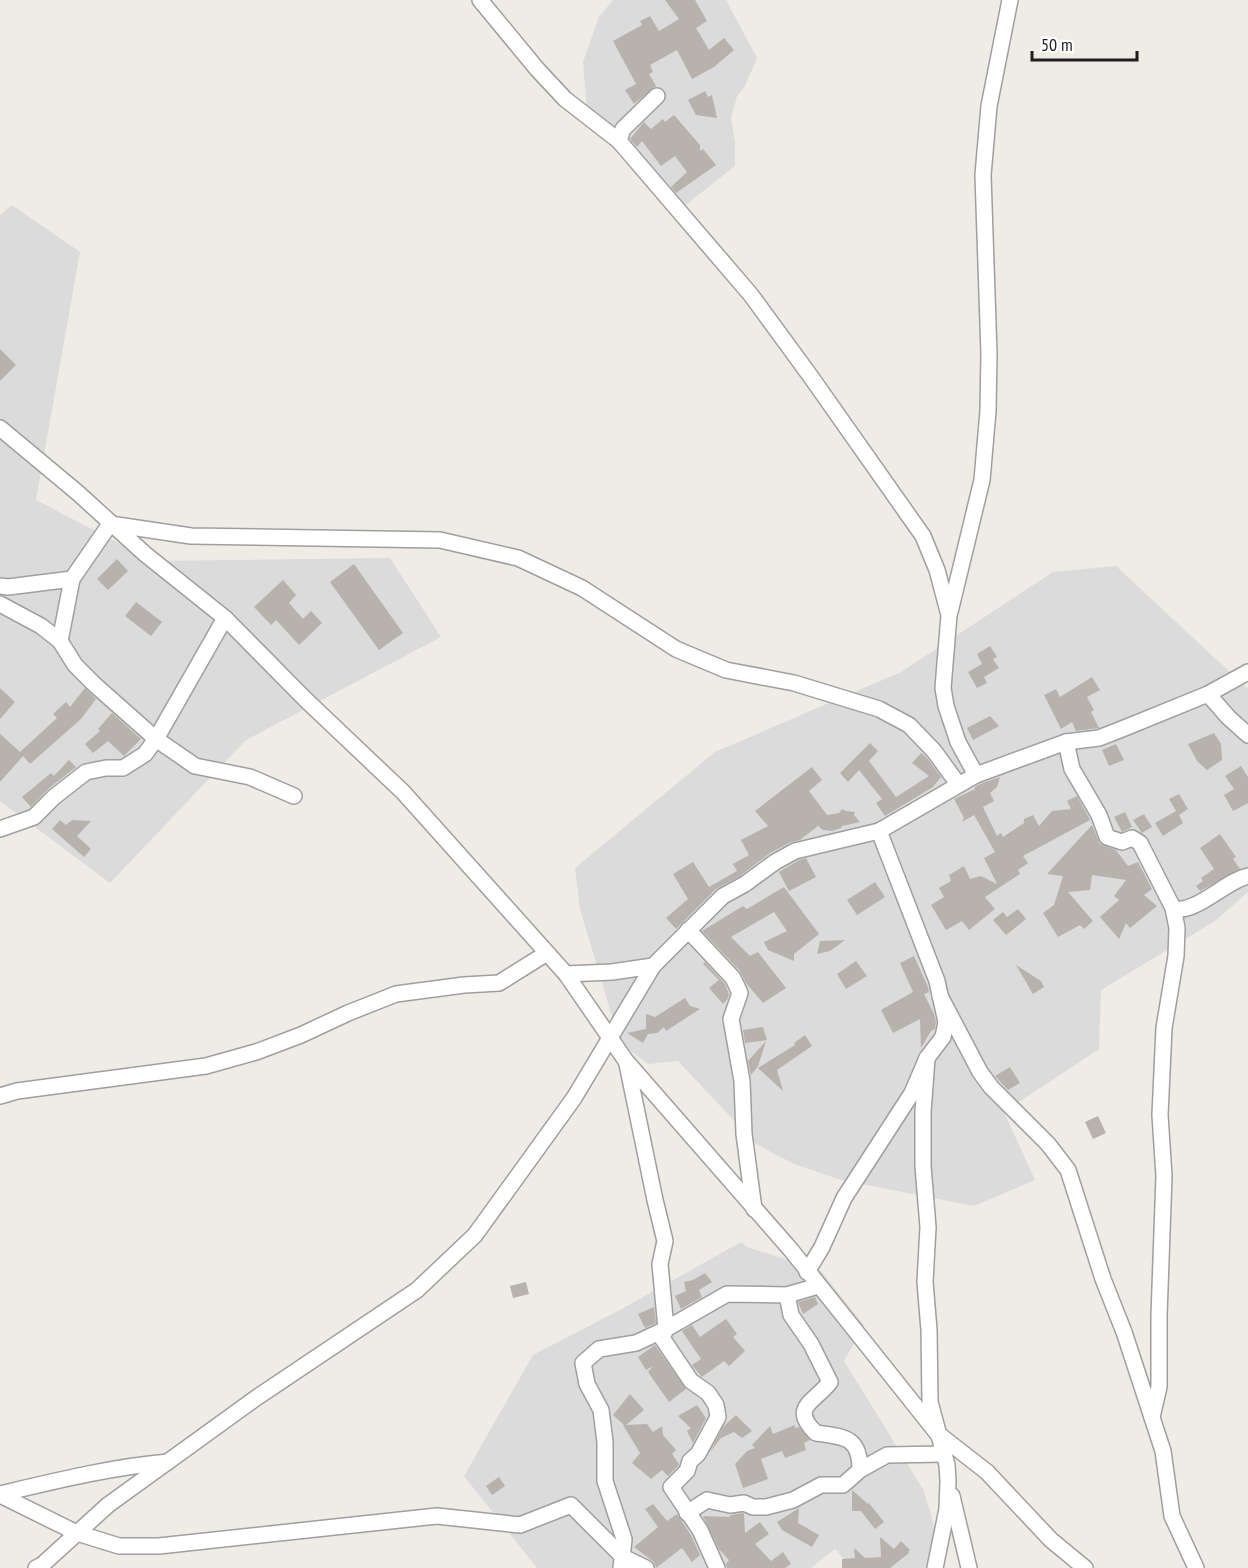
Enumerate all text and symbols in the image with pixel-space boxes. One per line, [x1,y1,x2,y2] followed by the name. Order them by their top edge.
[1032,24,1137,62] scale bar
[1041,33,1073,56] text: 50 m

